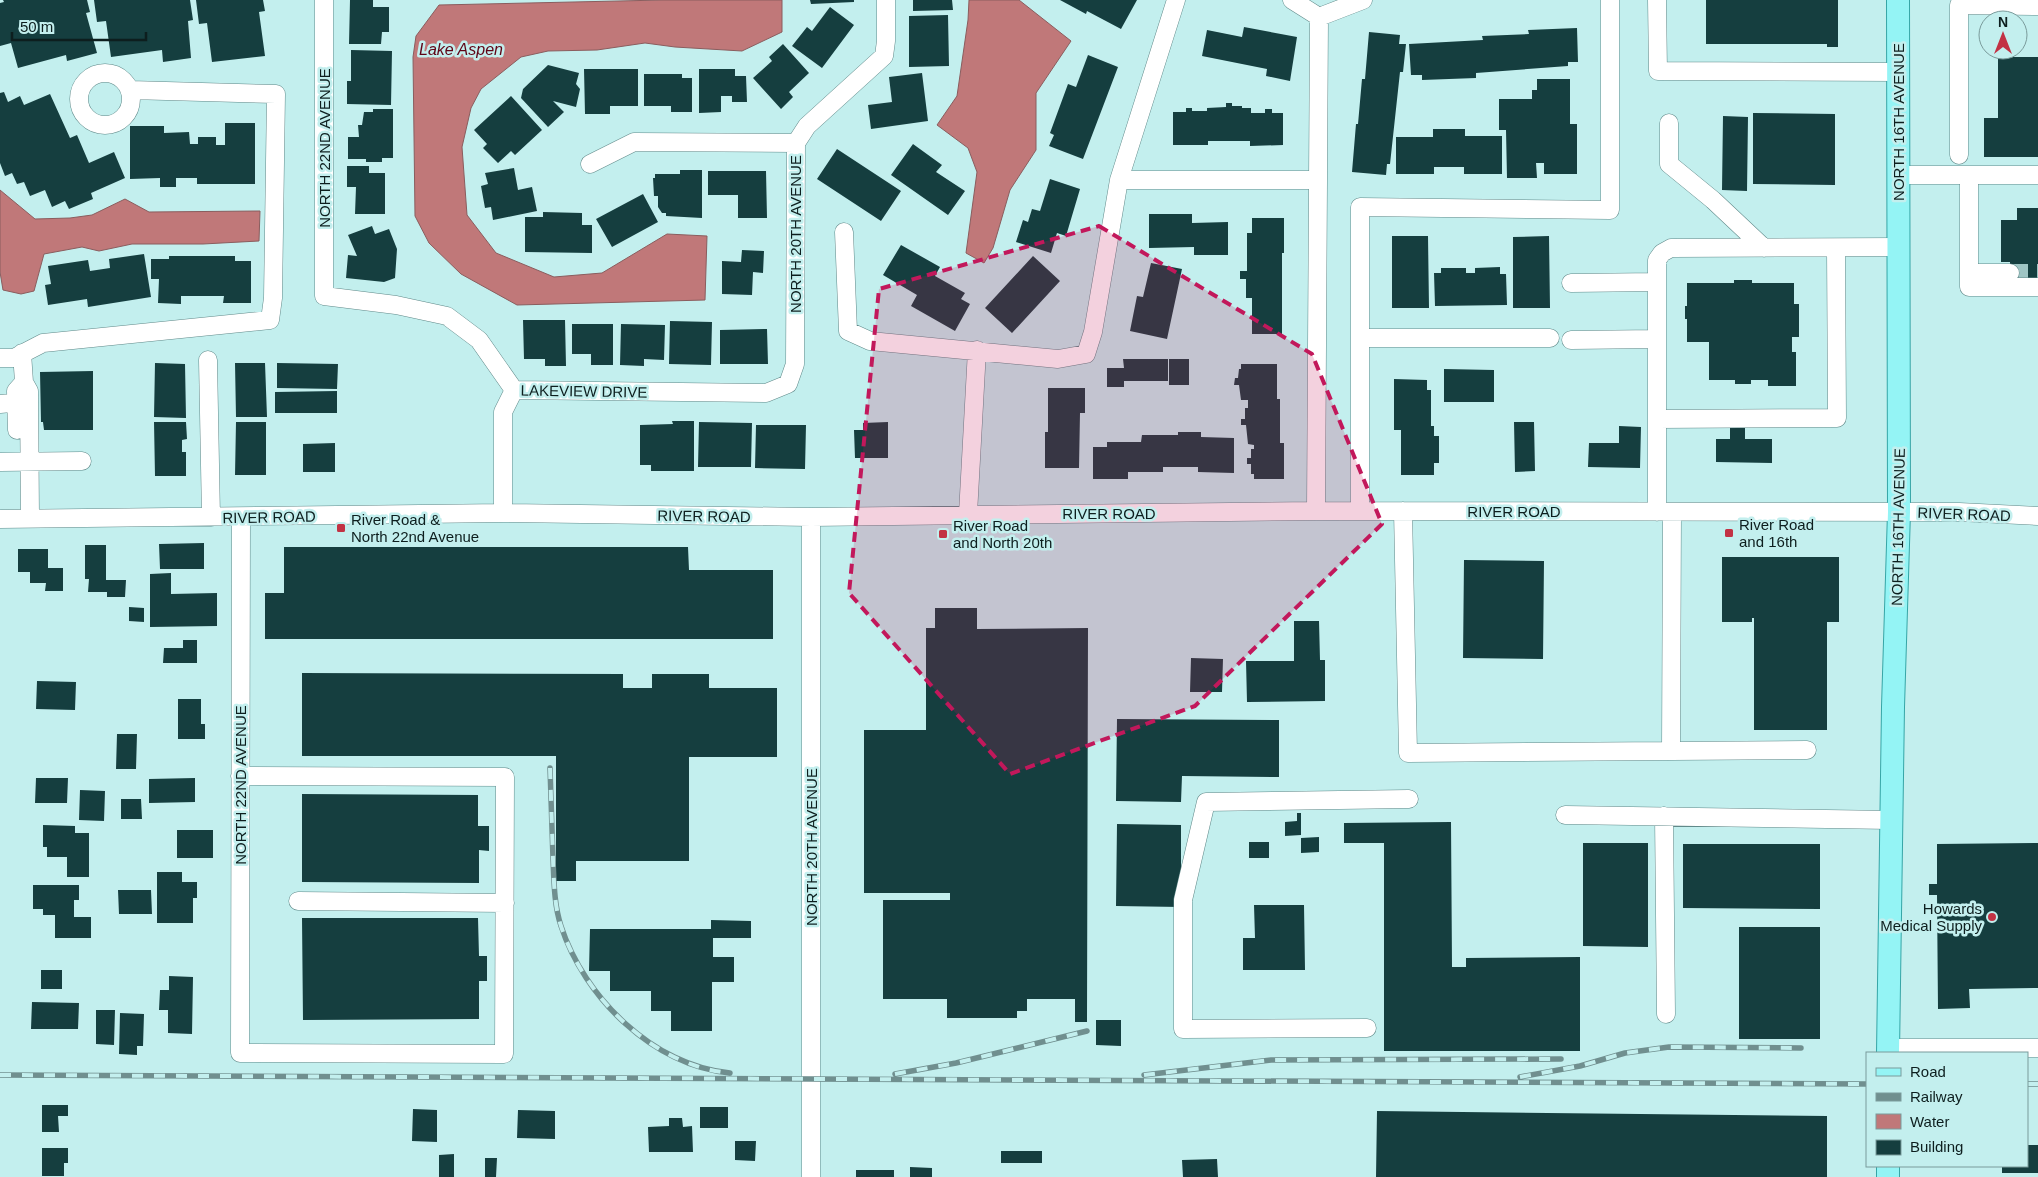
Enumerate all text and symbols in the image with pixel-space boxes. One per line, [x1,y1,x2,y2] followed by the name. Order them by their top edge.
[12,10,146,42] scale bar
[1978,10,2028,60] north arrow
[1998,14,2008,30] text: N
[20,18,53,35] text: 50 m
[419,41,503,58] water label: Lake Aspen
[1890,43,1907,201] street label: NORTH 16TH AVENUE
[316,68,333,228] street label: NORTH 22ND AVENUE
[787,155,804,313] street label: NORTH 20TH AVENUE
[521,381,647,401] street label: LAKEVIEW DRIVE
[1888,448,1908,606] street label: NORTH 16TH AVENUE
[1467,503,1561,520] street label: RIVER ROAD
[1917,504,2011,524] street label: RIVER ROAD
[1062,505,1156,522] street label: RIVER ROAD
[657,507,751,525] street label: RIVER ROAD
[222,508,316,526] street label: RIVER ROAD
[351,511,479,545] place label: River Road & North 22nd Avenue
[1739,516,1814,550] place label: River Road and 16th
[953,517,1052,551] place label: River Road and North 20th
[335,522,347,534] marker: River Road & North 22nd Avenue
[1723,527,1735,539] marker: River Road and 16th
[937,528,949,540] marker: River Road and North 20th
[232,705,249,865] street label: NORTH 22ND AVENUE
[803,768,820,926] street label: NORTH 20TH AVENUE
[1880,900,1983,934] place label: Howards Medical Supply
[1986,911,1998,923] marker: Howards Medical Supply
[1866,1052,2028,1167] legend
[1910,1063,1946,1080] text: Road
[1910,1088,1963,1105] text: Railway
[1910,1113,1949,1130] text: Water
[1910,1138,1963,1155] text: Building

